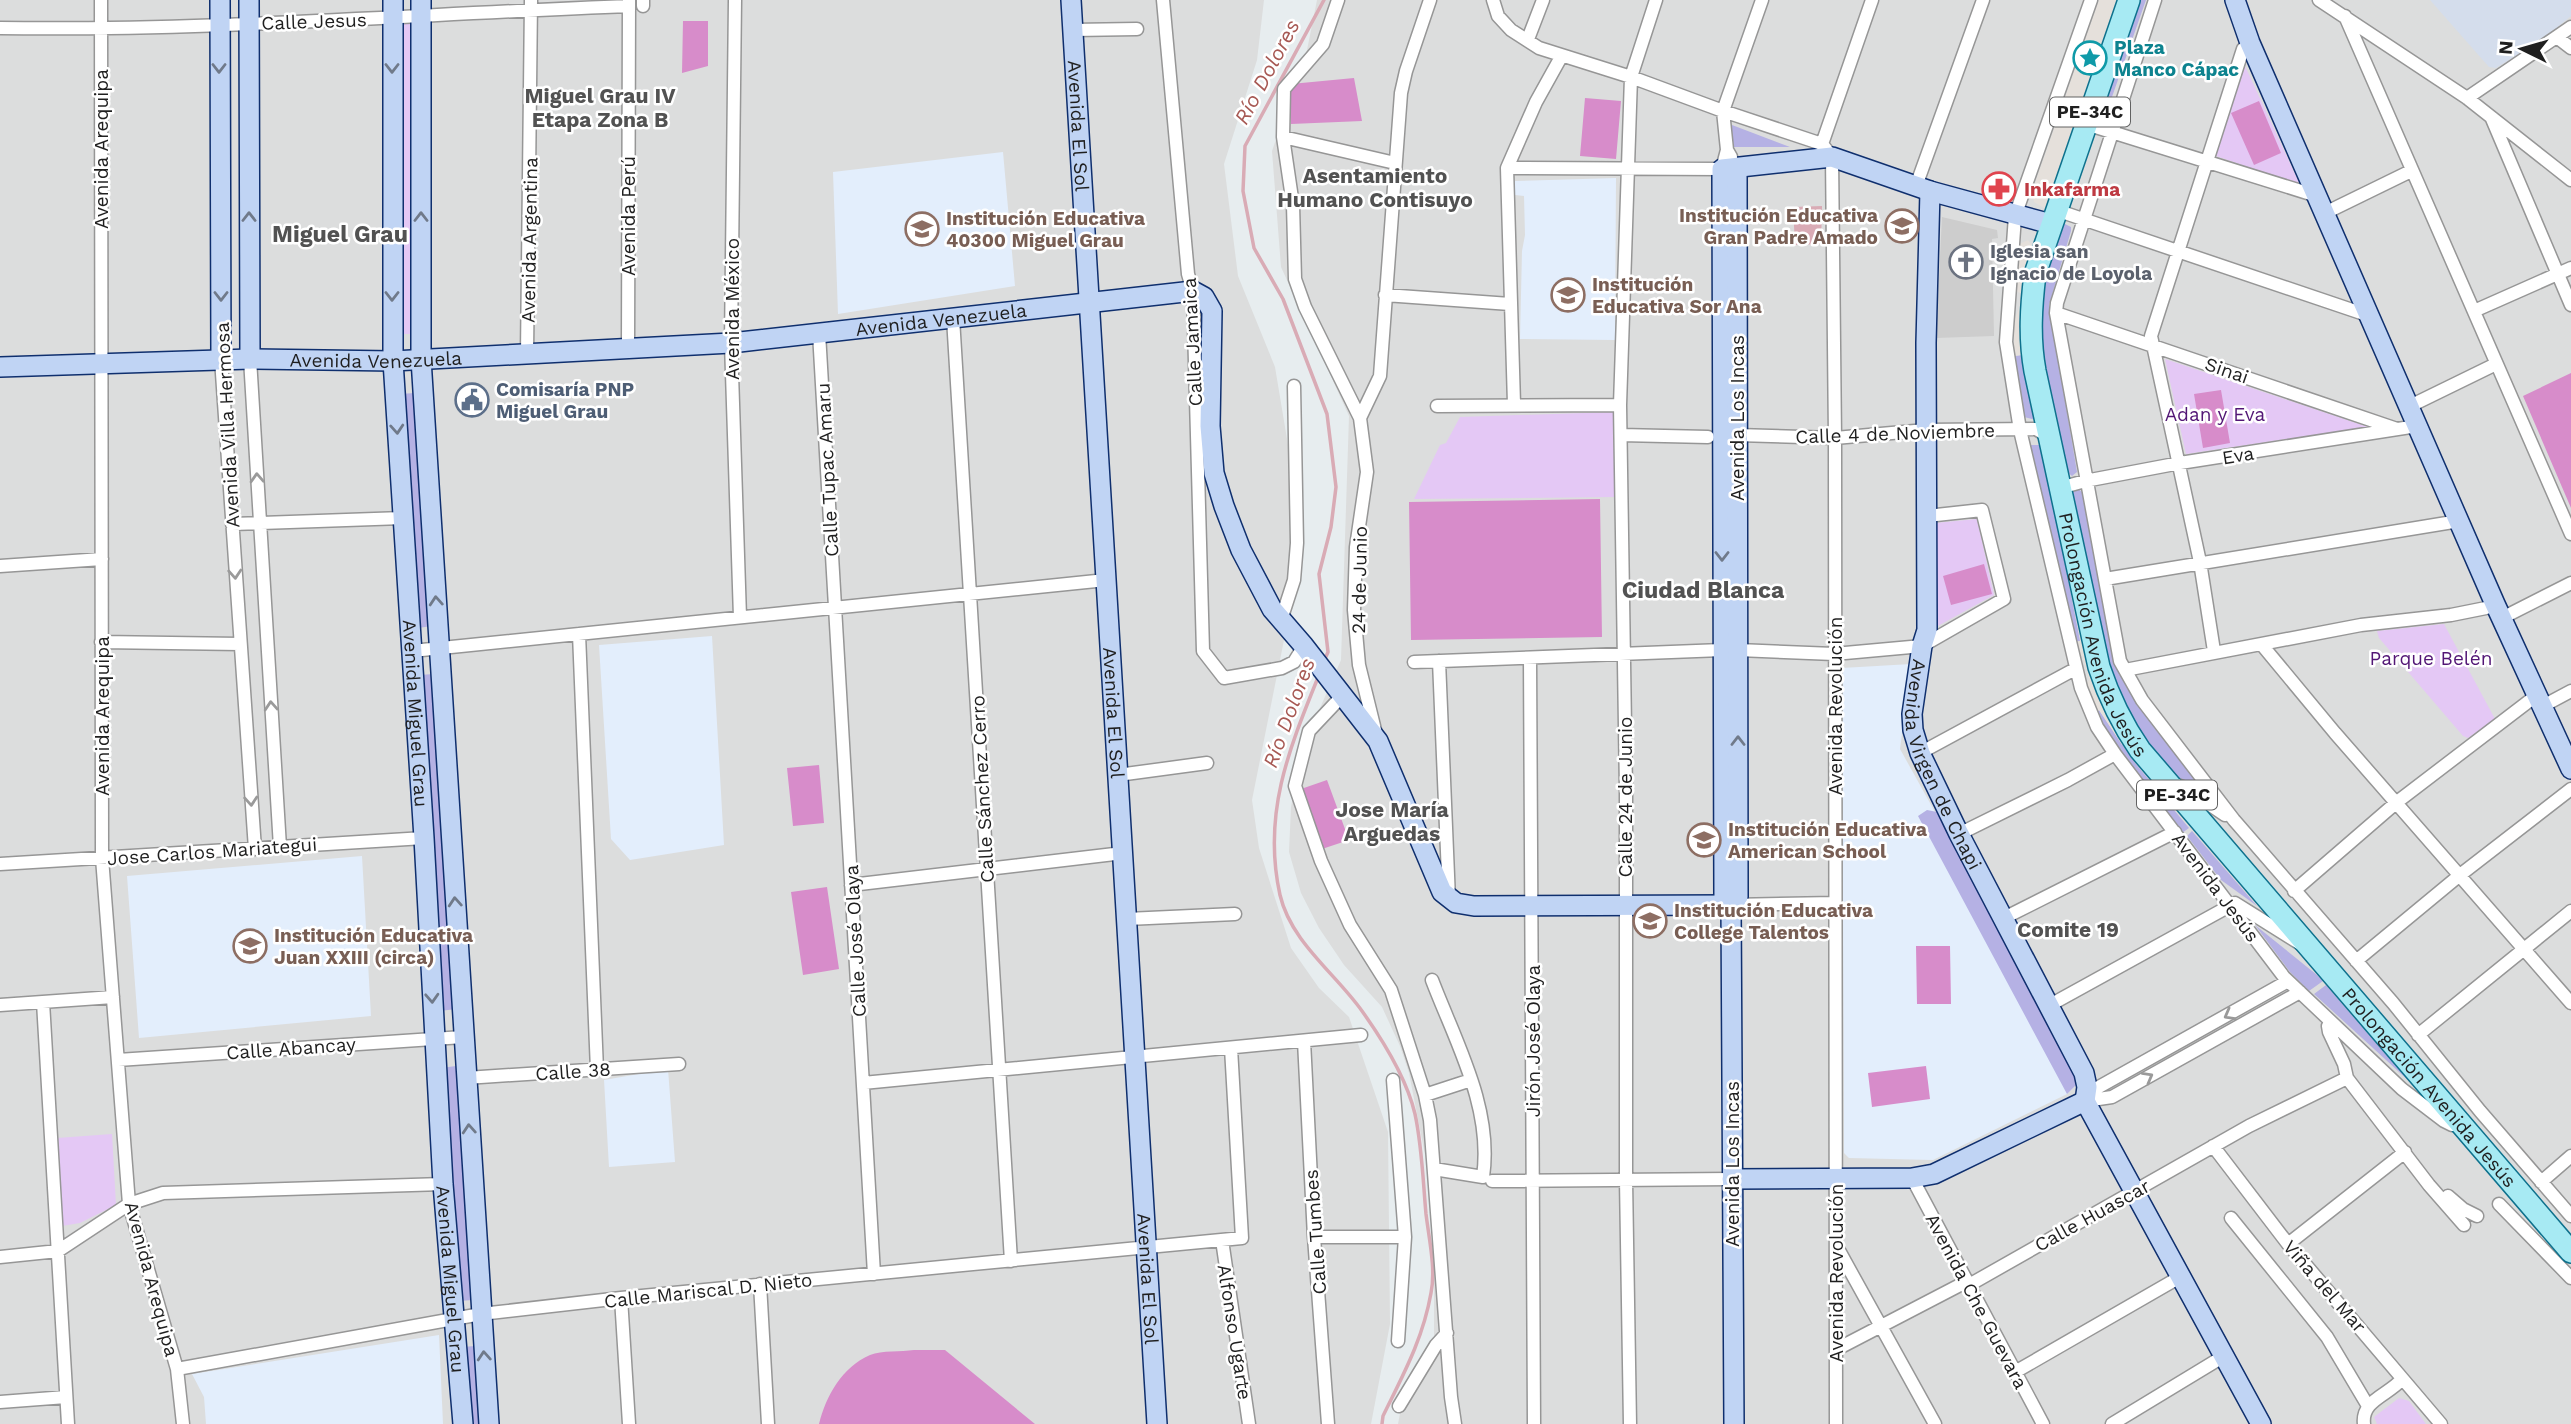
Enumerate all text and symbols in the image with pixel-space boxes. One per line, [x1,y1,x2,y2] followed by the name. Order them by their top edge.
[261,8,367,35] street label: Calle Jesus
[2487,14,2557,84] north arrow
[1229,15,1305,128] water label: Río Dolores
[2114,36,2239,81] place label: Plaza Manco Cápac
[2071,39,2109,77] place icon: Plaza Manco Cápac
[2493,40,2518,56] text: N
[1063,59,1094,192] street label: Avenida El Sol
[212,63,227,74] one-way arrow
[384,63,400,74] one-way arrow
[90,69,113,229] street label: Avenida Arequipa
[525,83,676,132] district label: Miguel Grau IV Etapa Zona B
[2050,98,2130,127] road number: PE-34C
[617,156,640,276] street label: Avenida Perú
[517,157,542,323] street label: Avenida Argentina
[1277,163,1473,212] district label: Asentamiento Humano Contisuyo
[1980,170,2018,208] pharmacy icon: Inkafarma
[2024,178,2120,201] place label: Inkafarma
[1679,204,1878,249] place label: Institución Educativa Gran Padre Amado
[946,207,1145,252] place label: Institución Educativa 40300 Miguel Grau
[1883,207,1921,245] school or university icon: Institución Educativa Gran Padre Amado
[903,210,941,248] school or university icon: Institución Educativa 40300 Miguel Grau
[241,211,257,222] one-way arrow
[413,212,429,222] one-way arrow
[272,221,408,248] district label: Miguel Grau
[721,238,744,380] street label: Avenida México
[1990,240,2152,285] place label: Iglesia san Ignacio de Loyola
[1947,243,1985,281] church icon: Iglesia san Ignacio de Loyola
[1592,273,1762,318] place label: Institución Educativa Sor Ana
[1549,276,1587,314] school or university icon: Institución Educativa Sor Ana
[1178,277,1207,407] street label: Calle Jamaica
[385,290,400,301] one-way arrow
[213,291,229,301] one-way arrow
[854,299,1028,341] street label: Avenida Venezuela
[211,321,244,529] street label: Avenida Villa Hermosa
[1726,335,1749,501] street label: Avenida Los Incas
[290,346,463,373] street label: Avenida Venezuela
[2202,352,2252,389] street label: Sinai
[496,378,634,423] place label: Comisaría PNP Miguel Grau
[453,381,491,419] public building icon: Comisaría PNP Miguel Grau
[811,382,844,558] street label: Calle Tupac Amaru
[2165,403,2265,426] park label: Adan y Eva
[1795,419,1995,448] street label: Calle 4 de Noviembre
[389,424,404,435] one-way arrow
[2221,442,2256,469] street label: Eva
[250,473,265,484] one-way arrow
[2054,510,2152,762] street label: Prolongación Avenida Jesús
[1347,526,1372,634] street label: 24 de Junio
[1714,551,1730,562] one-way arrow
[227,569,242,580] one-way arrow
[1622,577,1785,604] district label: Ciudad Blanca
[429,596,444,607] one-way arrow
[1824,617,1847,795] street label: Avenida Revolución
[398,619,433,808] street label: Avenida Miguel Grau
[91,636,114,796] street label: Avenida Arequipa
[1098,646,1129,779] street label: Avenida El Sol
[2370,647,2492,670] park label: Parque Belén
[1257,654,1320,771] water label: Río Dolores
[1900,657,1986,873] street label: Avenida Virgen de Chapi
[966,695,999,883] street label: Calle Sánchez Cerro
[264,700,279,711] one-way arrow
[1614,717,1637,877] street label: Calle 24 de Junio
[1730,735,1746,746] one-way arrow
[2137,780,2217,810] road number: PE-34C
[244,796,259,807] one-way arrow
[1335,797,1449,846] district label: Jose María Arguedas
[1728,818,1927,863] place label: Institución Educativa American School
[1685,821,1723,859] school or university icon: Institución Educativa American School
[2167,828,2264,947] street label: Avenida Jesús
[106,833,318,870] street label: Jose Carlos Mariategui
[840,864,871,1018] street label: Calle José Olaya
[447,896,462,907] one-way arrow
[1674,899,1873,944] place label: Institución Educativa College Talentos
[1631,902,1669,940] school or university icon: Institución Educativa College Talentos
[2017,917,2119,942] district label: Comite 19
[274,924,473,969] place label: Institución Educativa Juan XXIII (circa)
[231,927,269,965] school or university icon: Institución Educativa Juan XXIII (circa)
[1522,965,1545,1117] street label: Jirón José Olaya
[2337,983,2521,1192] street label: Prolongación Avenida Jesús
[425,993,440,1004] one-way arrow
[2223,1007,2236,1020] one-way arrow
[226,1032,357,1064] street label: Calle Abancay
[535,1057,612,1086] street label: Calle 38
[2141,1072,2153,1085] one-way arrow
[1721,1081,1744,1247] street label: Avenida Los Incas
[462,1123,477,1134] one-way arrow
[1300,1169,1331,1295] street label: Calle Tumbes
[2031,1174,2154,1257] street label: Calle Huascar
[1825,1184,1848,1362] street label: Avenida Revolución
[431,1185,470,1374] street label: Avenida Miguel Grau
[120,1199,183,1360] street label: Avenida Arequipa
[1921,1210,2033,1393] street label: Avenida Che Guevara
[1132,1212,1163,1345] street label: Avenida El Sol
[2278,1235,2371,1337] street label: Viña del Mar
[1212,1263,1257,1401] street label: Alfonso Ugarte
[603,1268,813,1313] street label: Calle Mariscal D. Nieto
[477,1350,492,1361] one-way arrow

